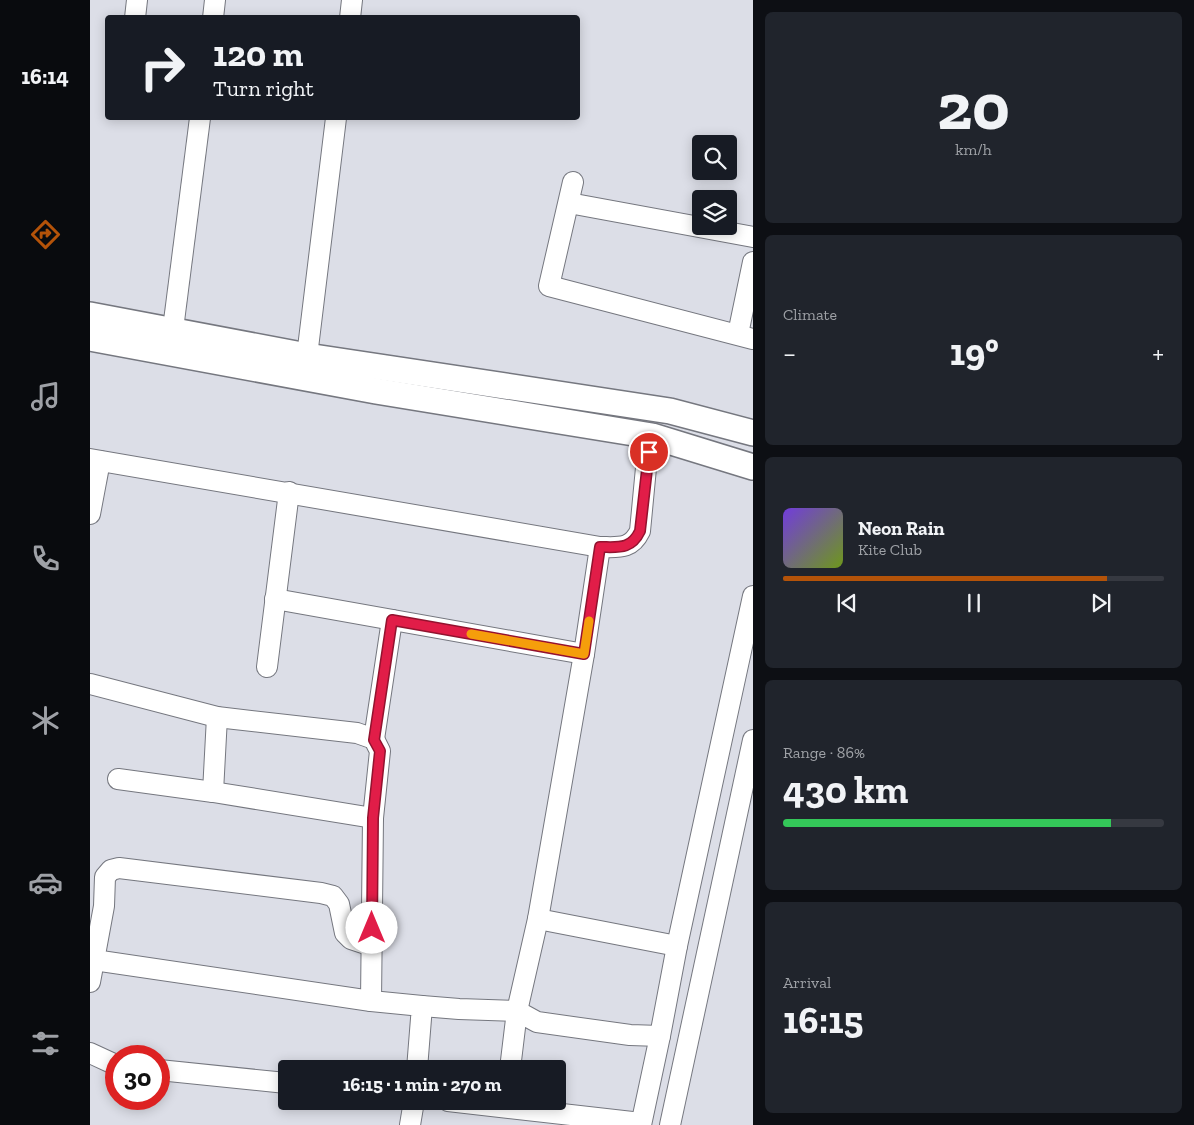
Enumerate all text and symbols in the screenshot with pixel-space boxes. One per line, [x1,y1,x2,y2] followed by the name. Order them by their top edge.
[213,33,303,75] text: 120 m
[130,35,195,100] icon: right
[21,63,69,90] text: 16:14
[937,68,1010,146] text: 20
[213,75,314,102] text: Turn right
[692,135,737,235] map controls
[692,135,737,180] button: search
[955,140,992,159] text: km/h
[692,190,737,235] button: layers
[28,217,63,252] icon: directions
[783,305,837,324] text: Climate
[950,329,999,375] text: 19°
[783,337,796,370] text: −
[1152,337,1164,370] text: +
[28,379,63,414] icon: music
[628,431,670,473] pin
[635,438,663,466] icon: arrive
[858,517,945,540] text: Neon Rain
[858,540,922,559] text: Kite Club
[28,541,63,576] icon: phone
[833,589,861,617] icon: previous
[960,589,988,617] icon: pause
[1087,589,1115,617] icon: next
[28,703,63,738] icon: climate
[783,743,865,762] text: Range · 86%
[783,767,908,813] text: 430 km
[28,865,63,900] icon: car
[345,901,397,953] position arrow
[783,973,831,992] text: Arrival
[783,997,863,1043] text: 16:15
[28,1026,63,1061] icon: filters
[105,1045,170,1110] speed limit sign: 30
[343,1073,501,1096] text: 16:15 · 1 min · 270 m

